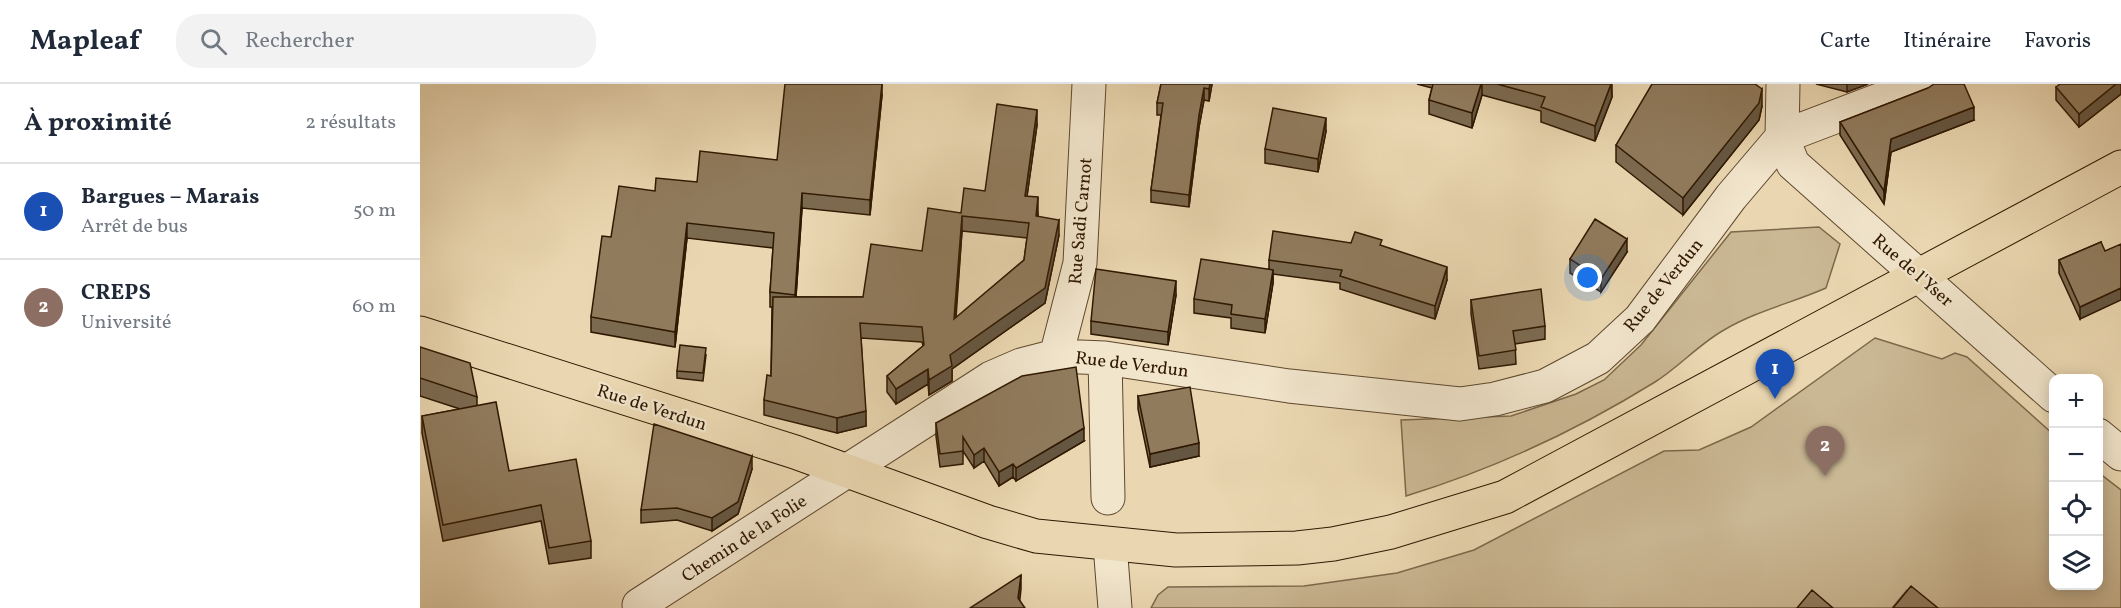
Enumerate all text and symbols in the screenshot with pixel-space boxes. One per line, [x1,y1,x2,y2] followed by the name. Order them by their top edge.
[176,14,596,68] search box
[30,22,140,61] text: Mapleaf
[197,25,230,58] icon: search
[245,26,354,57] text: Rechercher
[1820,27,1870,56] text: Carte
[1903,27,1991,56] text: Itinéraire
[2024,27,2091,56] text: Favoris
[24,105,172,141] text: À proximité
[305,109,396,137] text: 2 résultats
[1063,156,1100,286] street label: Rue Sadi Carnot
[81,182,259,213] text: Bargues – Marais
[39,197,48,225] text: 1
[353,197,396,225] text: 50 m
[81,213,188,241] text: Arrêt de bus
[1866,229,1958,314] street label: Rue de l'Yser
[1619,234,1710,338] street label: Rue de Verdun
[1573,263,1602,292] your location
[81,278,151,309] text: CREPS
[38,293,49,321] text: 2
[352,293,396,321] text: 60 m
[81,309,172,337] text: Université
[1074,346,1190,385] street label: Rue de Verdun
[1756,350,1794,399] pin: 1
[2049,374,2103,590] map controls
[2049,374,2103,428] button: +
[593,379,710,438] street label: Rue de Verdun
[1806,426,1844,476] pin: 2
[2049,428,2103,482] button: −
[2049,482,2103,536] button: locate
[677,489,812,589] street label: Chemin de la Folie
[2049,536,2103,590] button: layers

